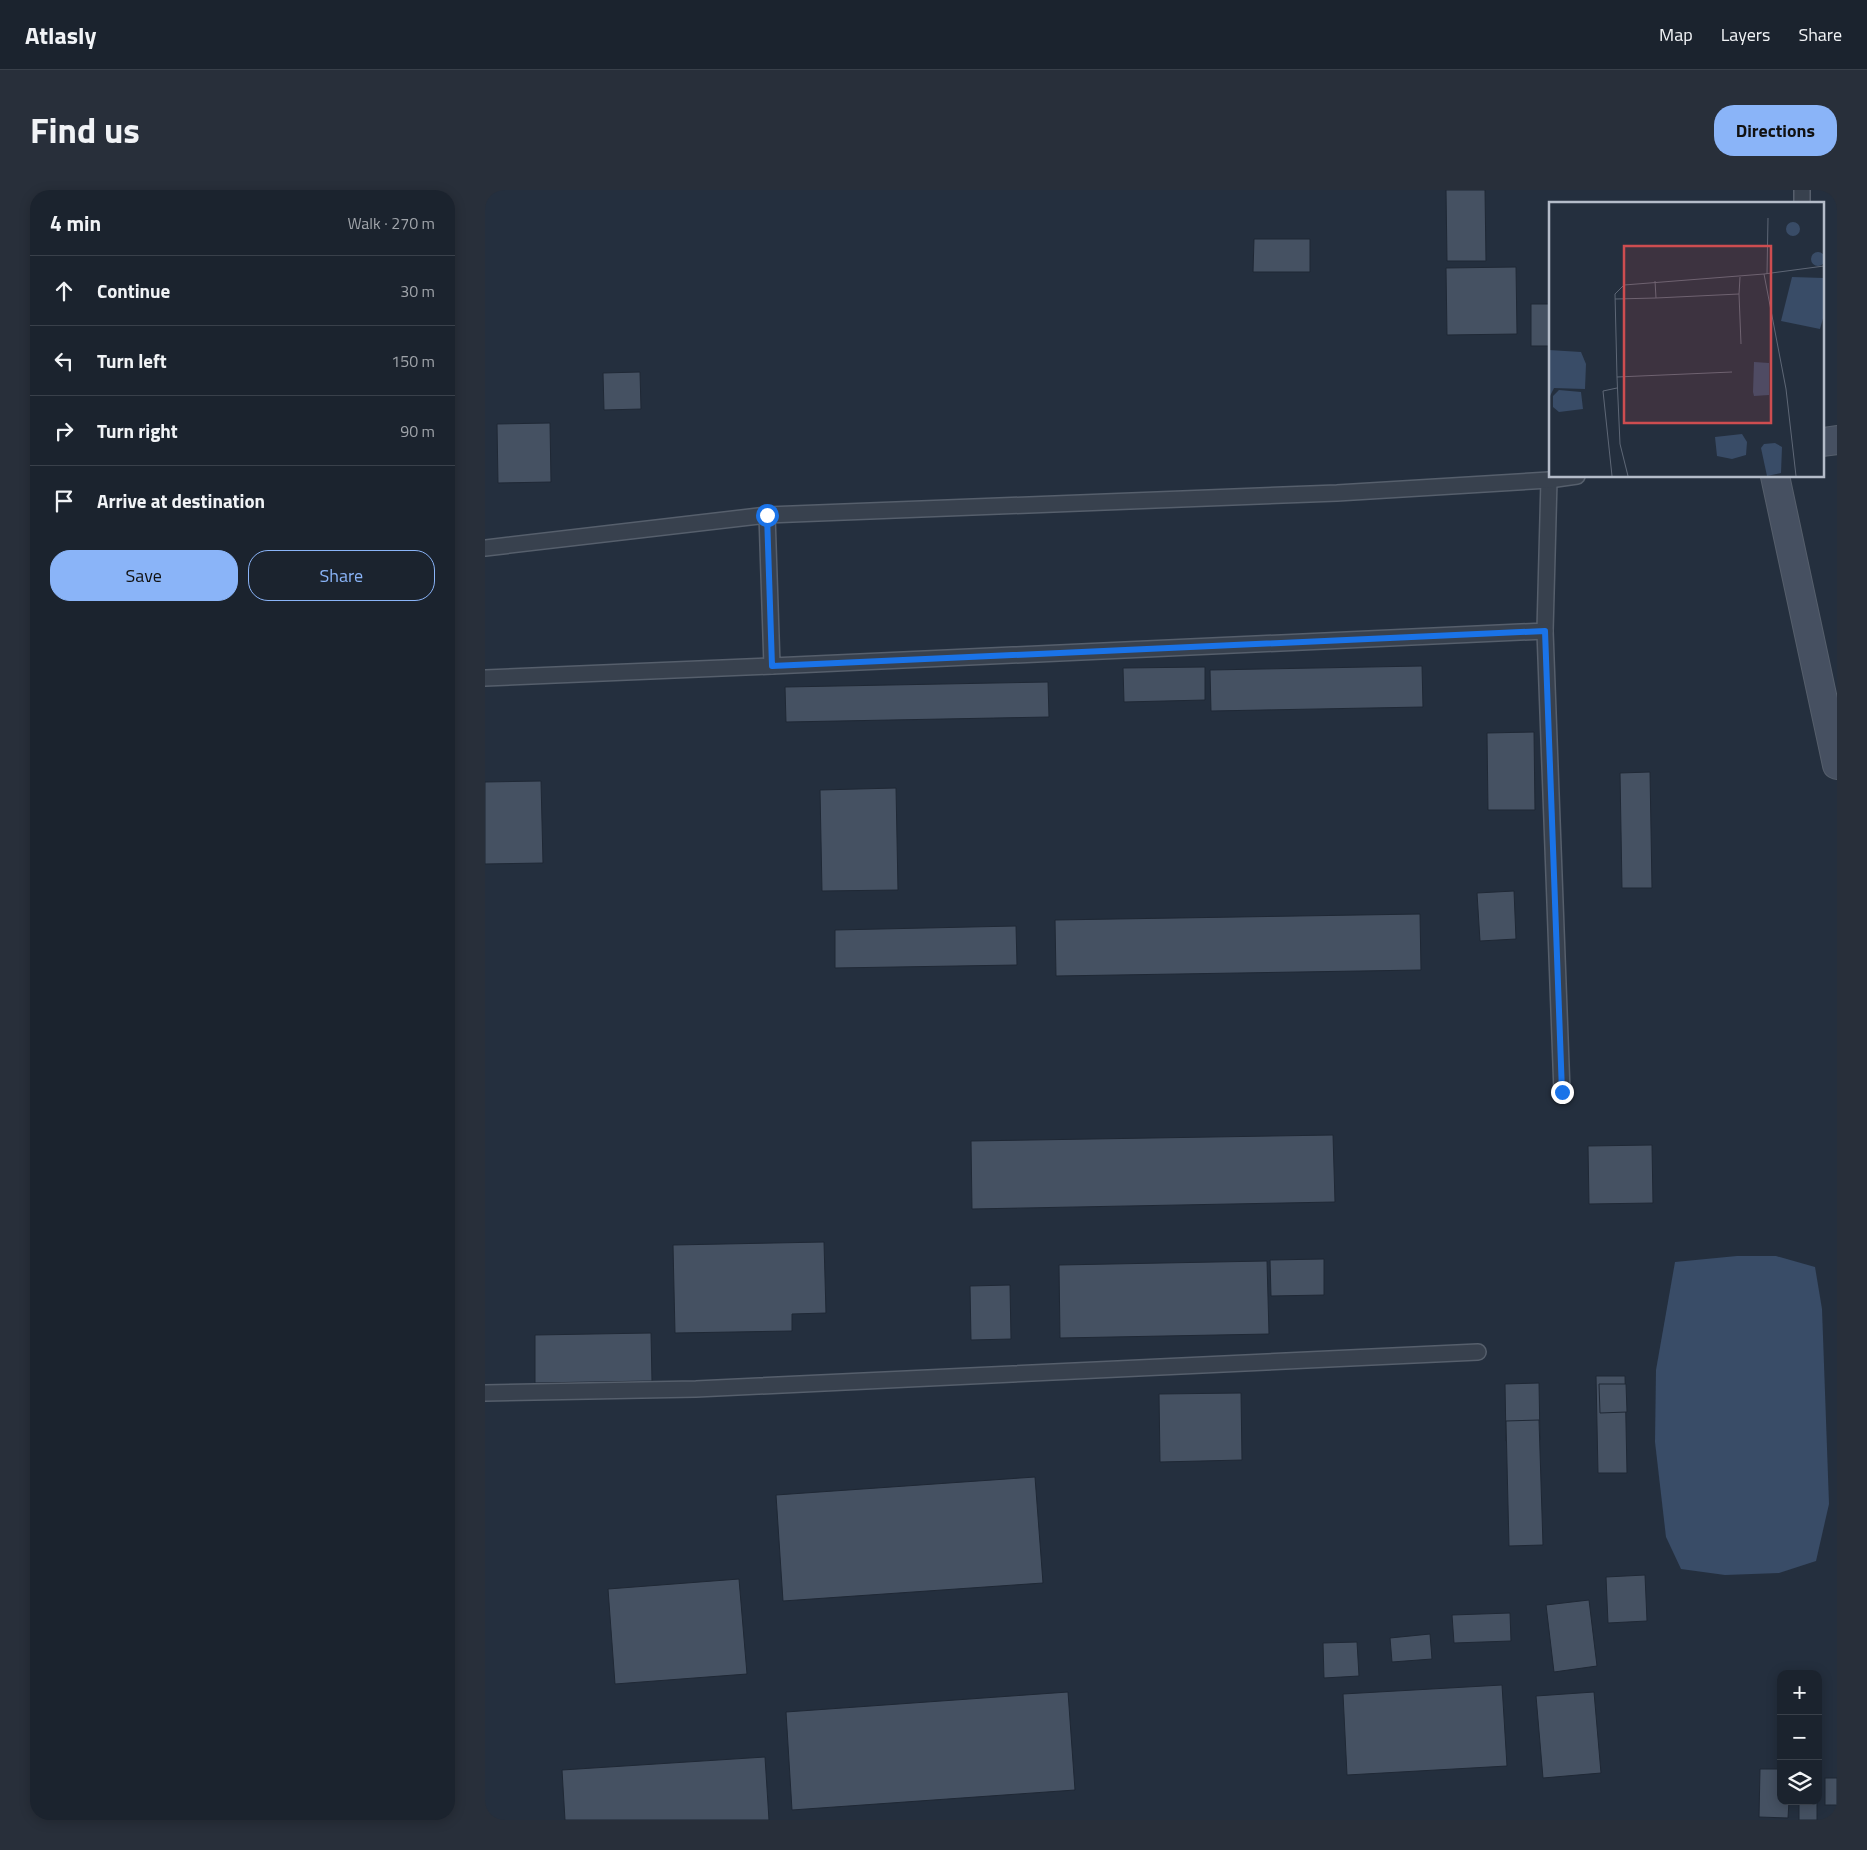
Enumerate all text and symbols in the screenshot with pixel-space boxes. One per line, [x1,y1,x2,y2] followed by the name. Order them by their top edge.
[25,17,96,53] text: Atlasly
[1659,21,1693,48] text: Map
[1721,21,1770,48] text: Layers
[1798,21,1842,48] text: Share
[30,103,140,157] text: Find us
[1714,105,1837,156] button: Directions
[1549,202,1825,478] inset map
[50,207,101,239] text: 4 min
[347,211,435,235] text: Walk · 270 m
[97,276,170,305] text: Continue
[50,277,78,305] icon: ahead
[400,279,435,303] text: 30 m
[97,346,167,375] text: Turn left
[50,347,78,375] icon: left
[391,349,435,373] text: 150 m
[97,416,178,445] text: Turn right
[50,417,78,445] icon: right
[400,419,435,443] text: 90 m
[97,486,265,515] text: Arrive at destination
[50,487,78,515] icon: arrive
[756,504,779,527] route start
[50,550,238,601] button: Save
[248,550,435,601] button: Share
[1551,1081,1574,1104] route end
[1777,1670,1822,1805] map controls
[1777,1670,1822,1715] button: +
[1777,1715,1822,1760] button: −
[1777,1760,1822,1805] button: layers

